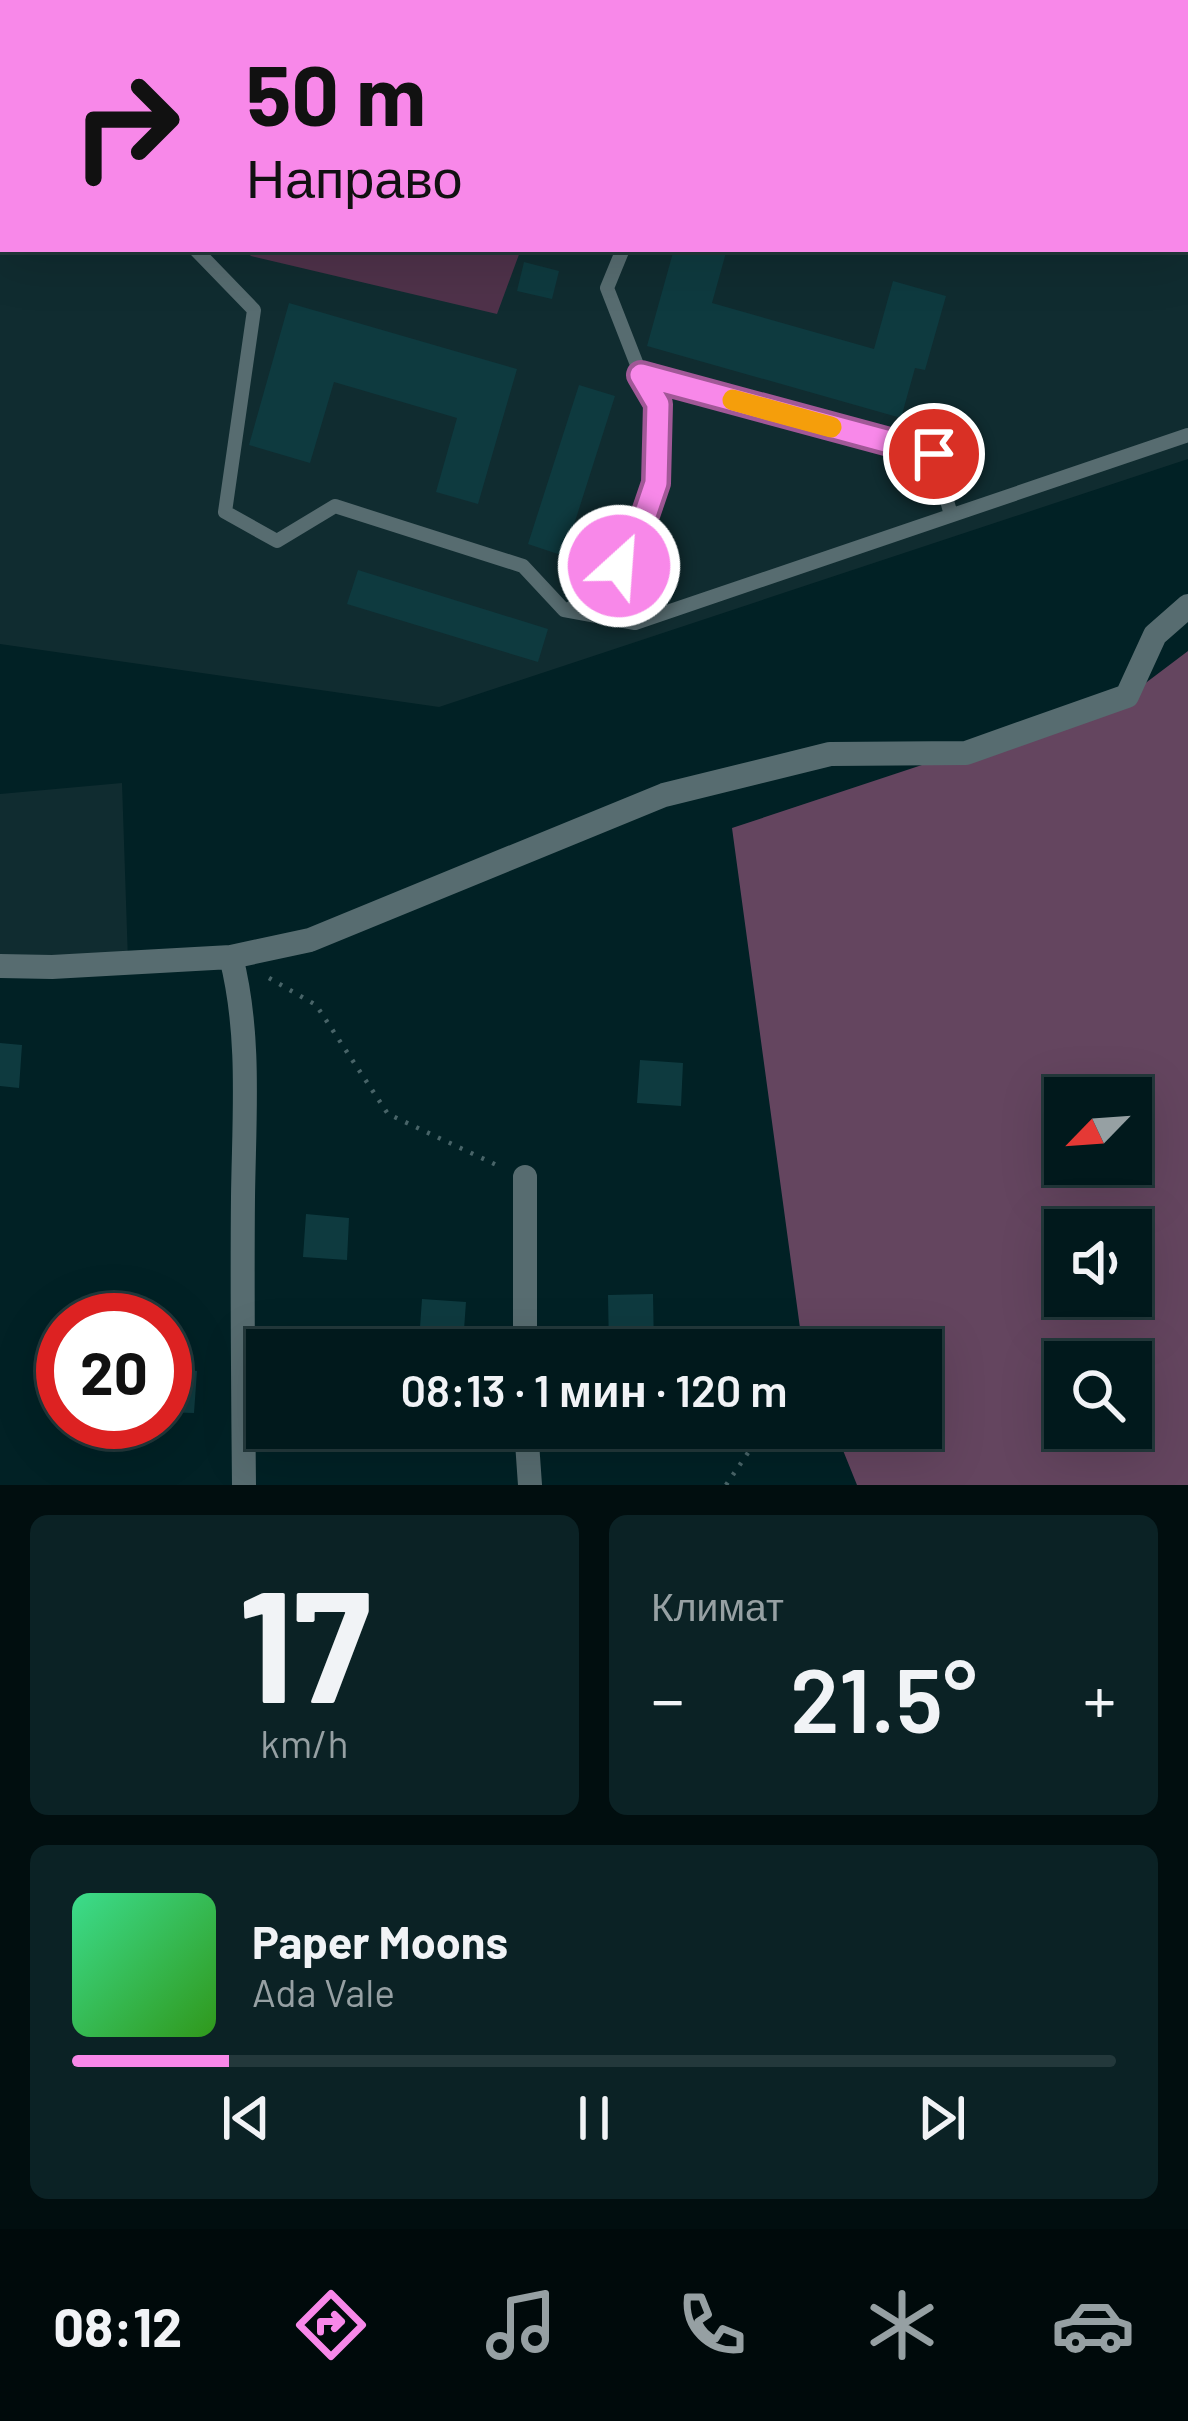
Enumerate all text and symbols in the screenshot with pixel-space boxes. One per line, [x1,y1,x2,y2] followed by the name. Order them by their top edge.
[246,42,426,143] text: 50 m
[48,48,204,204] icon: right
[246,144,462,209] text: Направо
[883,403,985,505] pin
[901,421,967,487] icon: arrive
[556,503,682,629] position arrow
[1044,1077,1152,1185] north arrow
[1044,1077,1152,1449] map controls
[1044,1209,1152,1317] button: sound
[36,1293,192,1449] speed limit sign: 20
[1044,1341,1152,1449] button: search
[400,1362,788,1416] text: 08:13 · 1 мин · 120 m
[238,1547,371,1734] text: 17
[651,1582,784,1629] text: Климат
[790,1643,977,1751] text: 21.5°
[651,1658,684,1737] text: −
[1083,1658,1116,1737] text: +
[260,1719,349,1766] text: km/h
[252,1914,508,1968] text: Paper Moons
[252,1968,395,2015] text: Ada Vale
[213,2085,279,2151] icon: previous
[561,2085,627,2151] icon: pause
[909,2085,975,2151] icon: next
[289,2283,373,2367] icon: directions
[479,2283,563,2367] icon: music
[670,2283,754,2367] icon: phone
[860,2283,944,2367] icon: climate
[1051,2283,1135,2367] icon: car
[53,2293,182,2358] text: 08:12

